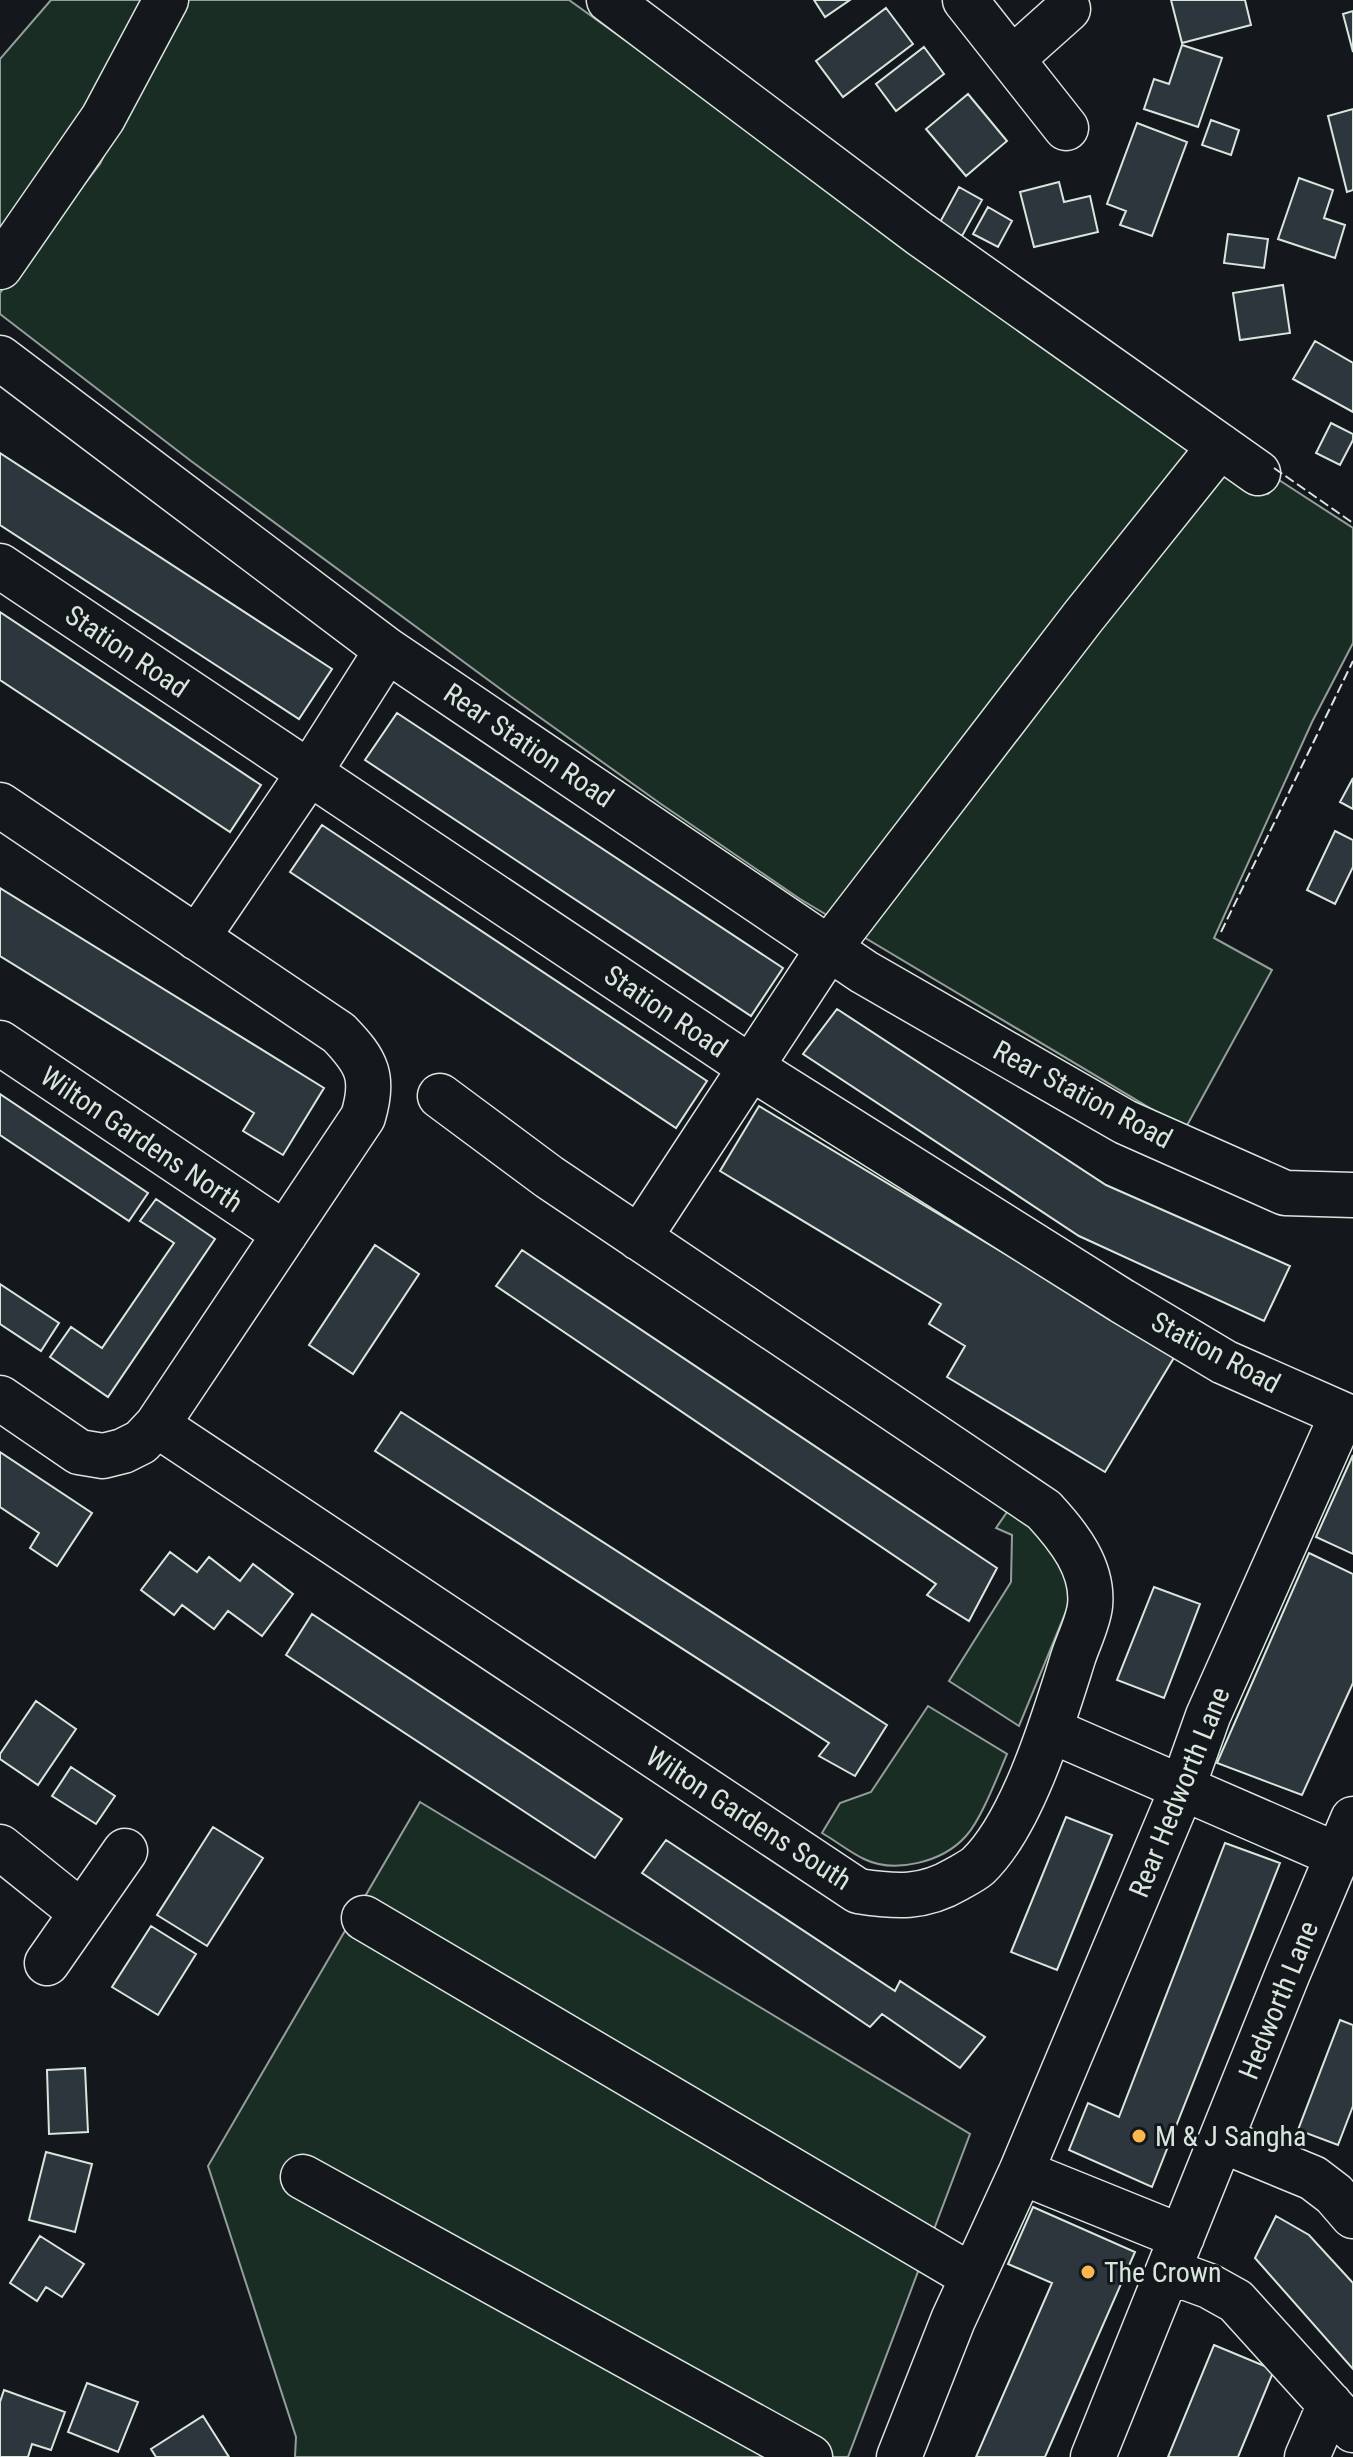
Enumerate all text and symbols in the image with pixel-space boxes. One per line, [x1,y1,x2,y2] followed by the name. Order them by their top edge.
[59,598,194,705] street label: Station Road
[438,677,620,814] street label: Rear Station Road
[598,958,733,1065] street label: Station Road
[988,1034,1178,1155] street label: Rear Station Road
[34,1060,249,1219] street label: Wilton Gardens North
[1146,1305,1286,1400] street label: Station Road
[1122,1682,1237,1902] street label: Rear Hedworth Lane
[640,1740,858,1897] street label: Wilton Gardens South
[1232,1916,1325,2084] street label: Hedworth Lane
[1155,2120,1306,2153] place label: M & J Sangha
[1130,2127,1148,2145] marker: M & J Sangha
[1104,2256,1222,2289] place label: The Crown
[1079,2263,1097,2281] marker: The Crown

